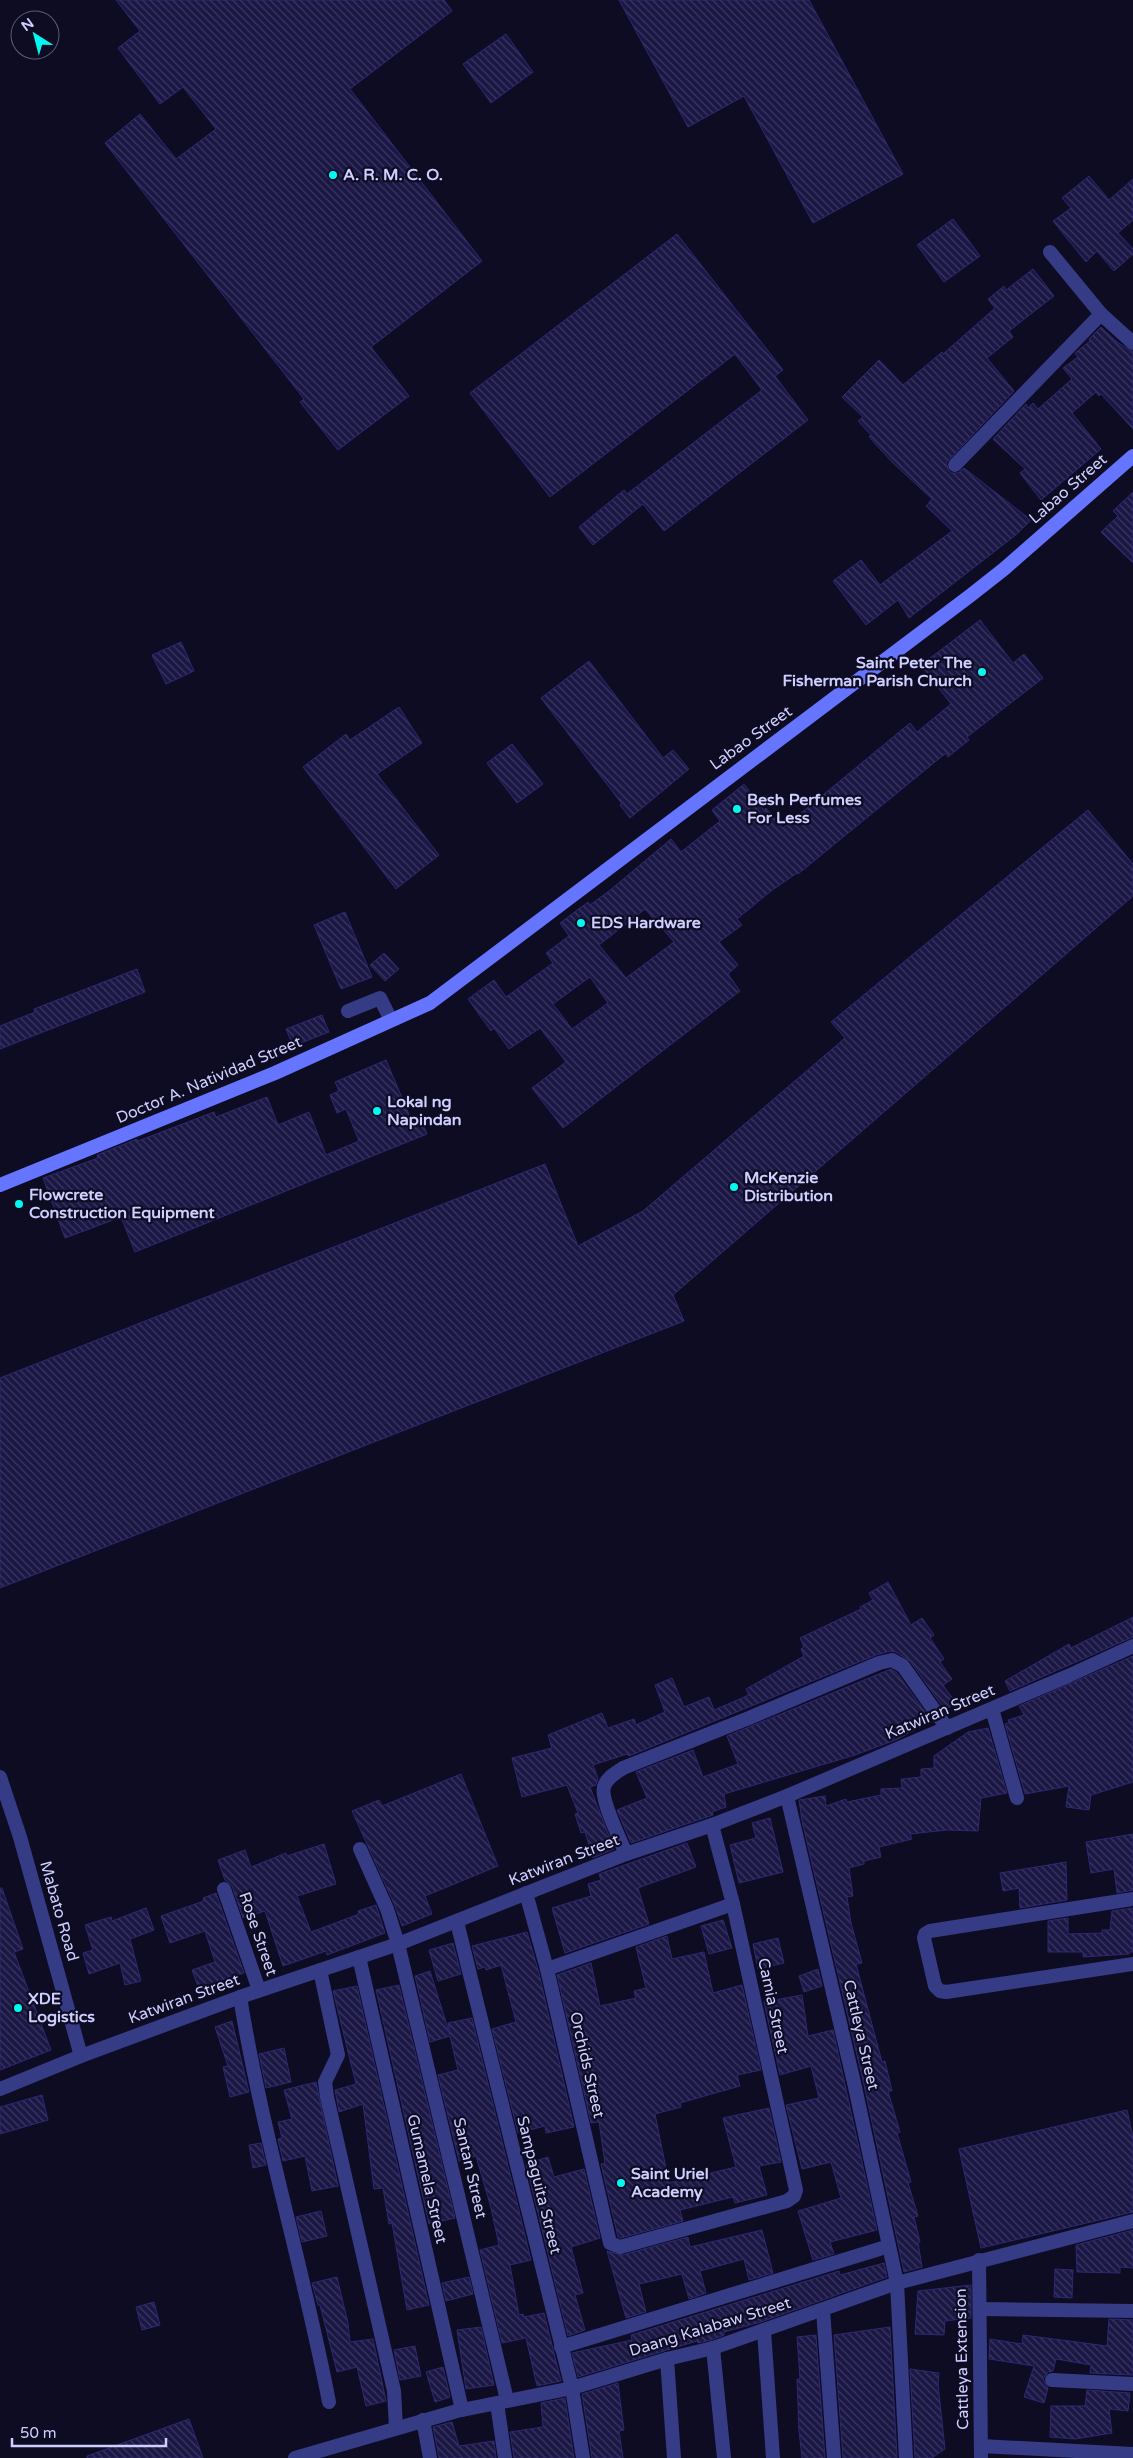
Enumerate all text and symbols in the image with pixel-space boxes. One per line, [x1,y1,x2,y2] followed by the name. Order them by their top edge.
[10,10,60,60] north arrow
[18,15,37,35] text: N
[343,165,443,185] place label: A. R. M. C. O.
[327,169,339,181] marker: A. R. M. C. O.
[1025,450,1111,528] street label: Labao Street
[783,653,972,691] place label: Saint Peter The Fisherman Parish Church
[976,666,988,678] marker: Saint Peter The Fisherman Parish Church
[706,701,796,775] street label: Labao Street
[747,790,862,828] place label: Besh Perfumes For Less
[731,803,743,815] marker: Besh Perfumes For Less
[591,913,701,933] place label: EDS Hardware
[575,917,587,929] marker: EDS Hardware
[113,1032,305,1128] street label: Doctor A. Natividad Street
[387,1092,462,1130] place label: Lokal ng Napindan
[371,1105,383,1117] marker: Lokal ng Napindan
[744,1168,833,1206] place label: McKenzie Distribution
[728,1181,740,1193] marker: McKenzie Distribution
[29,1185,215,1223] place label: Flowcrete Construction Equipment
[13,1198,25,1210] marker: Flowcrete Construction Equipment
[882,1680,998,1744] street label: Katwiran Street
[506,1830,622,1890] street label: Katwiran Street
[35,1859,83,1963] street label: Mabato Road
[234,1889,282,1979] street label: Rose Street
[753,1956,793,2056] street label: Camia Street
[126,1970,242,2028] street label: Katwiran Street
[839,1978,883,2092] street label: Cattleya Street
[28,1989,95,2027] place label: XDE Logistics
[12,2002,24,2014] marker: XDE Logistics
[565,2010,609,2120] street label: Orchids Street
[402,2112,452,2246] street label: Gumamela Street
[512,2114,566,2256] street label: Sampaguita Street
[449,2116,491,2220] street label: Santan Street
[631,2164,709,2202] place label: Saint Uriel Academy
[615,2177,627,2189] marker: Saint Uriel Academy
[951,2288,973,2430] street label: Cattleya Extension
[627,2293,793,2361] street label: Daang Kalabaw Street
[12,2416,166,2448] scale bar
[20,2424,57,2442] text: 50 m

